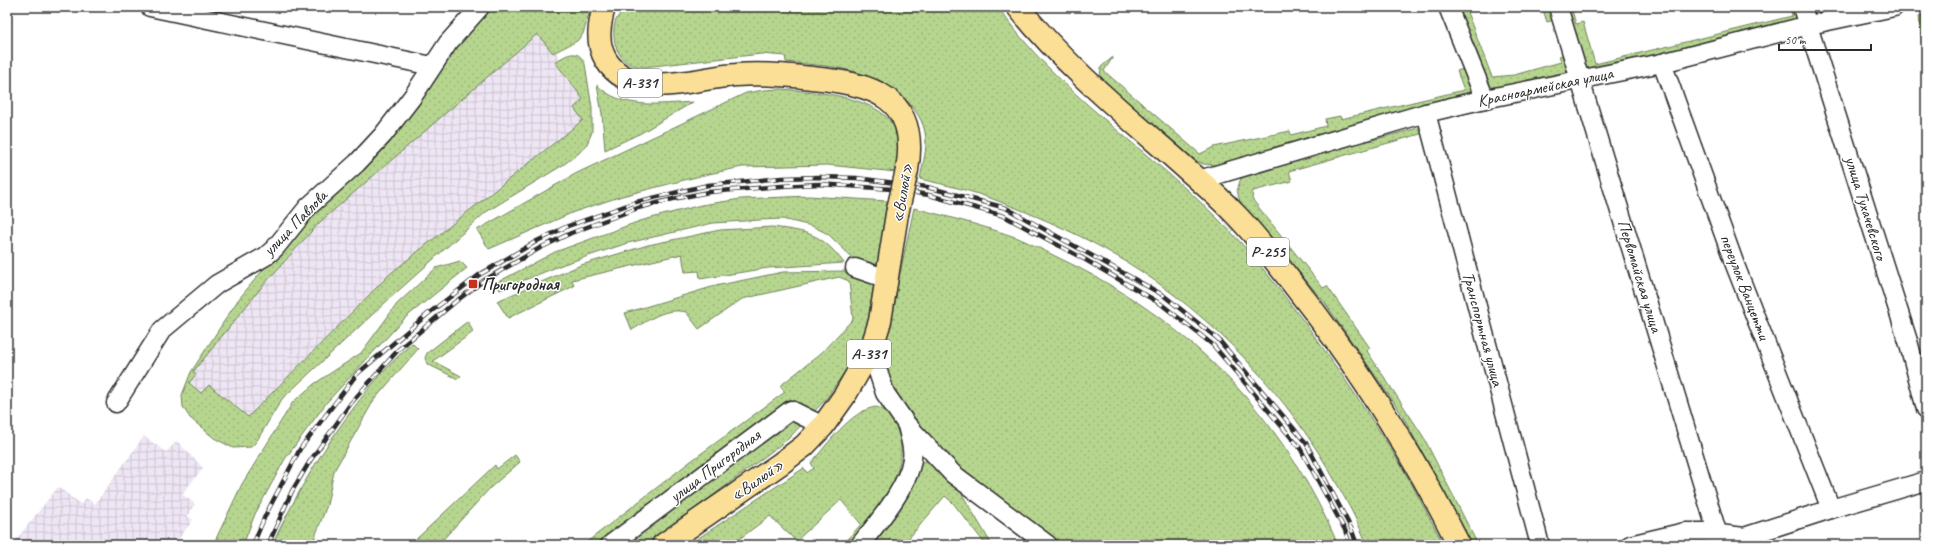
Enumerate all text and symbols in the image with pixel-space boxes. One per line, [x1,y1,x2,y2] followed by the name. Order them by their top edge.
[1779,26,1871,52] scale bar
[1785,32,1807,48] text: 50 m
[1475,62,1616,112] street label: Красноармейская улица
[618,69,662,97] road number: А-331
[1840,153,1892,264] street label: улица Тухачевского
[886,162,918,224] street label: «Вилюй»
[258,184,333,261] street label: улица Павлова
[1613,217,1667,336] street label: Первомайская улица
[1715,231,1775,344] street label: переулок Ванцетти
[1247,238,1289,266] road number: Р-255
[1458,270,1509,390] street label: Транспортная улица
[482,274,560,295] place label: Пригородная
[467,278,479,290] marker: Пригородная
[847,340,891,368] road number: А-331
[665,424,766,508] street label: улица Пригородная
[726,454,788,506] street label: «Вилюй»

